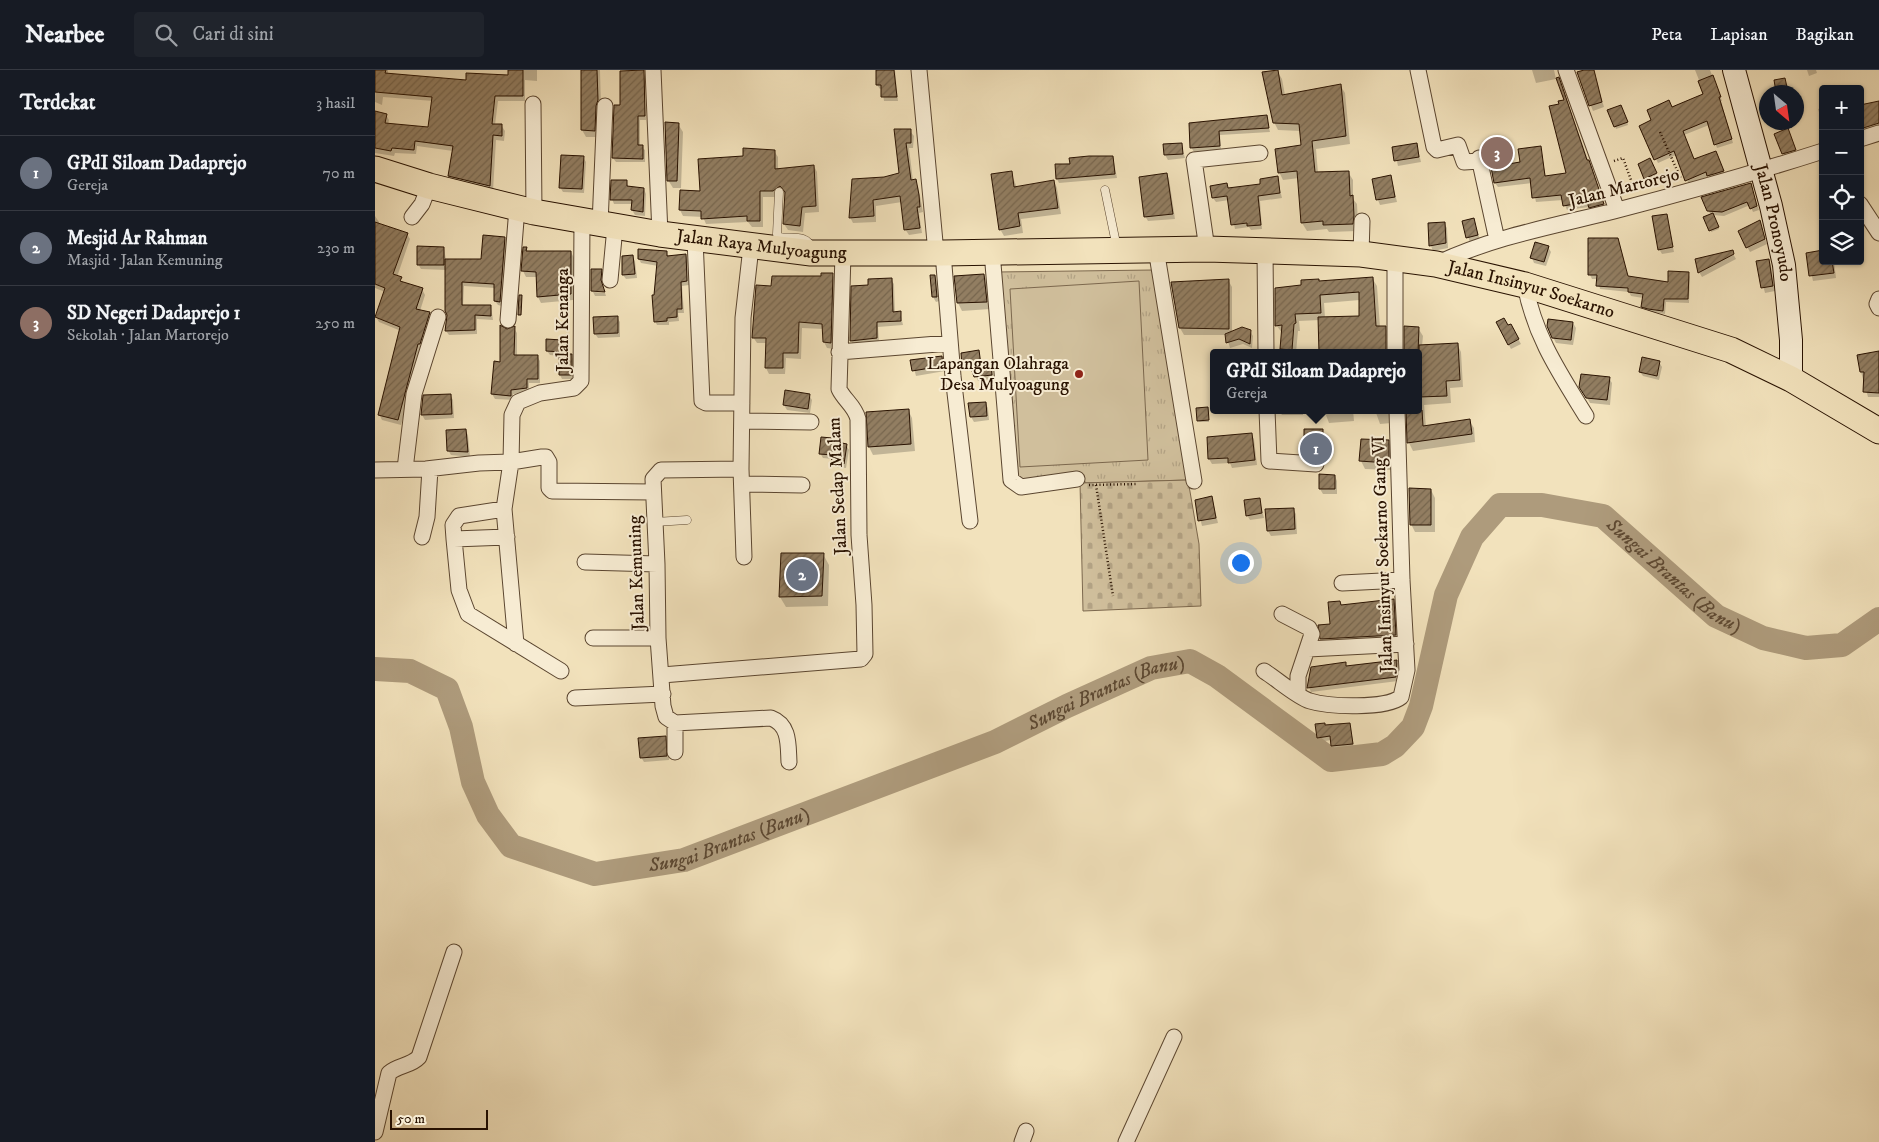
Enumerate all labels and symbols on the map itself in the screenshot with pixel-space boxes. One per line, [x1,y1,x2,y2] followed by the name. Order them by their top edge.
[1759,85,1804,130] north arrow
[1481,134,1513,172] pin: 3
[1749,160,1797,283] street label: Jalan Pronoyudo
[1564,164,1682,213] street label: Jalan Martorejo
[673,225,847,264] street label: Jalan Raya Mulyoagung
[1443,256,1617,324] street label: Jalan Insinyur Soekarno
[552,268,574,374] street label: Jalan Kenanga
[927,353,1069,396] place label: Lapangan Olahraga Desa Mulyoagung
[1073,368,1085,380] marker: Lapangan Olahraga Desa Mulyoagung
[823,417,853,557] street label: Jalan Sedap Malam
[1300,430,1332,468] pin: 1
[1368,435,1398,675] street label: Jalan Insinyur Soekarno Gang VI
[1601,513,1745,638] water label: Sungai Brantas (Banu)
[624,515,650,633] street label: Jalan Kemuning
[1228,550,1254,576] your location
[786,556,818,594] pin: 2
[1023,651,1186,736] water label: Sungai Brantas (Banu)
[646,802,812,877] water label: Sungai Brantas (Banu)
[390,1107,487,1130] scale bar

